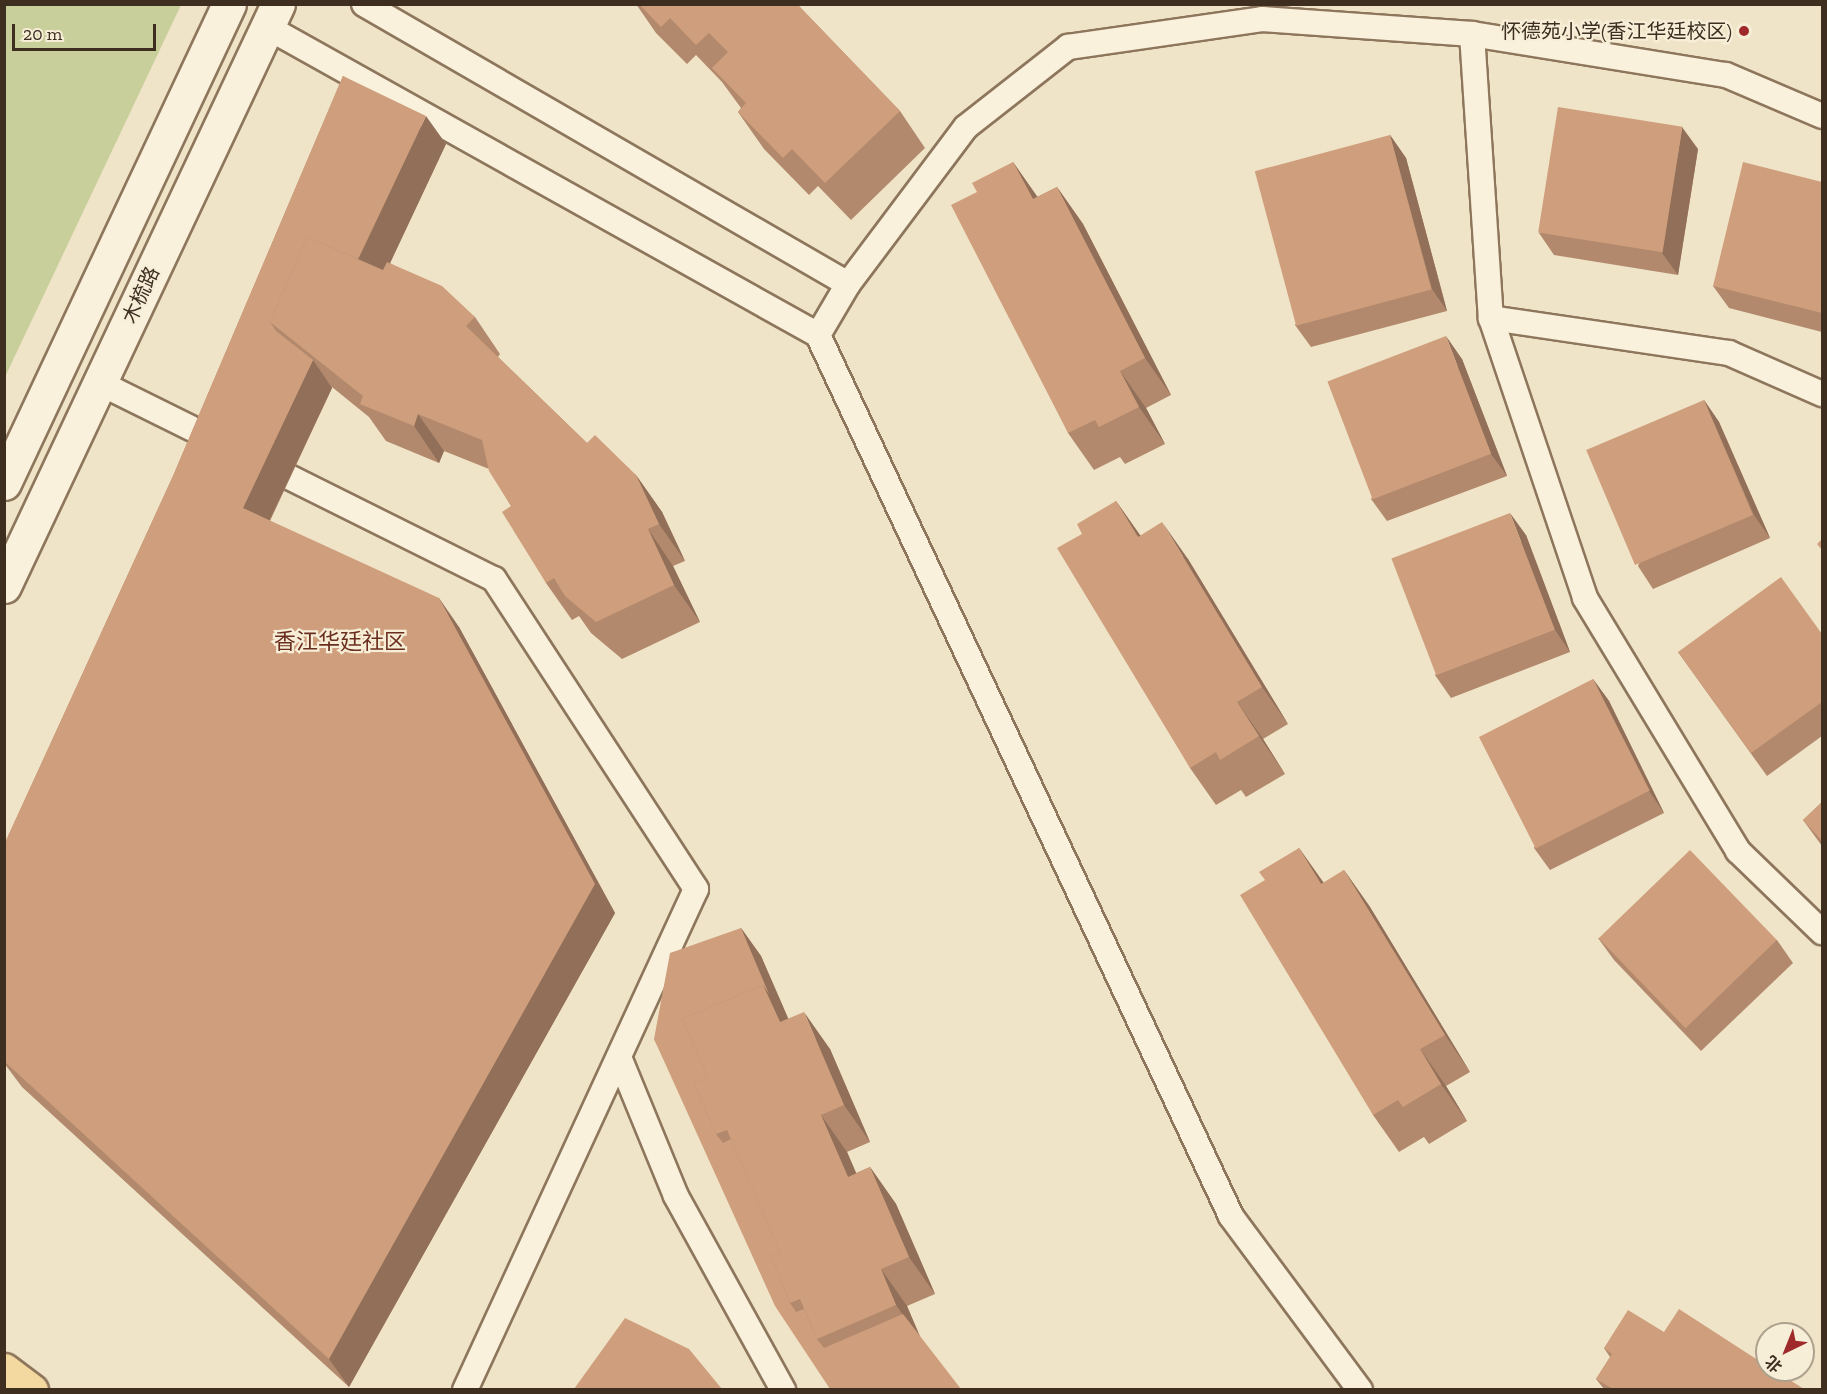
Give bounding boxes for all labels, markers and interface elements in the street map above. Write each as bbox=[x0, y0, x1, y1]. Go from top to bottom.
scale bar bbox=[15, 12, 159, 50]
place label: 怀德苑小学(香江华廷校区) bbox=[1501, 19, 1732, 43]
text: 20 m bbox=[23, 23, 62, 45]
marker: 怀德苑小学(香江华廷校区) bbox=[1737, 24, 1751, 38]
street label: 木梳路 bbox=[117, 263, 165, 327]
district label: 香江华廷社区 bbox=[274, 629, 406, 655]
north arrow bbox=[1755, 1322, 1815, 1382]
text: 北 bbox=[1761, 1352, 1786, 1376]

